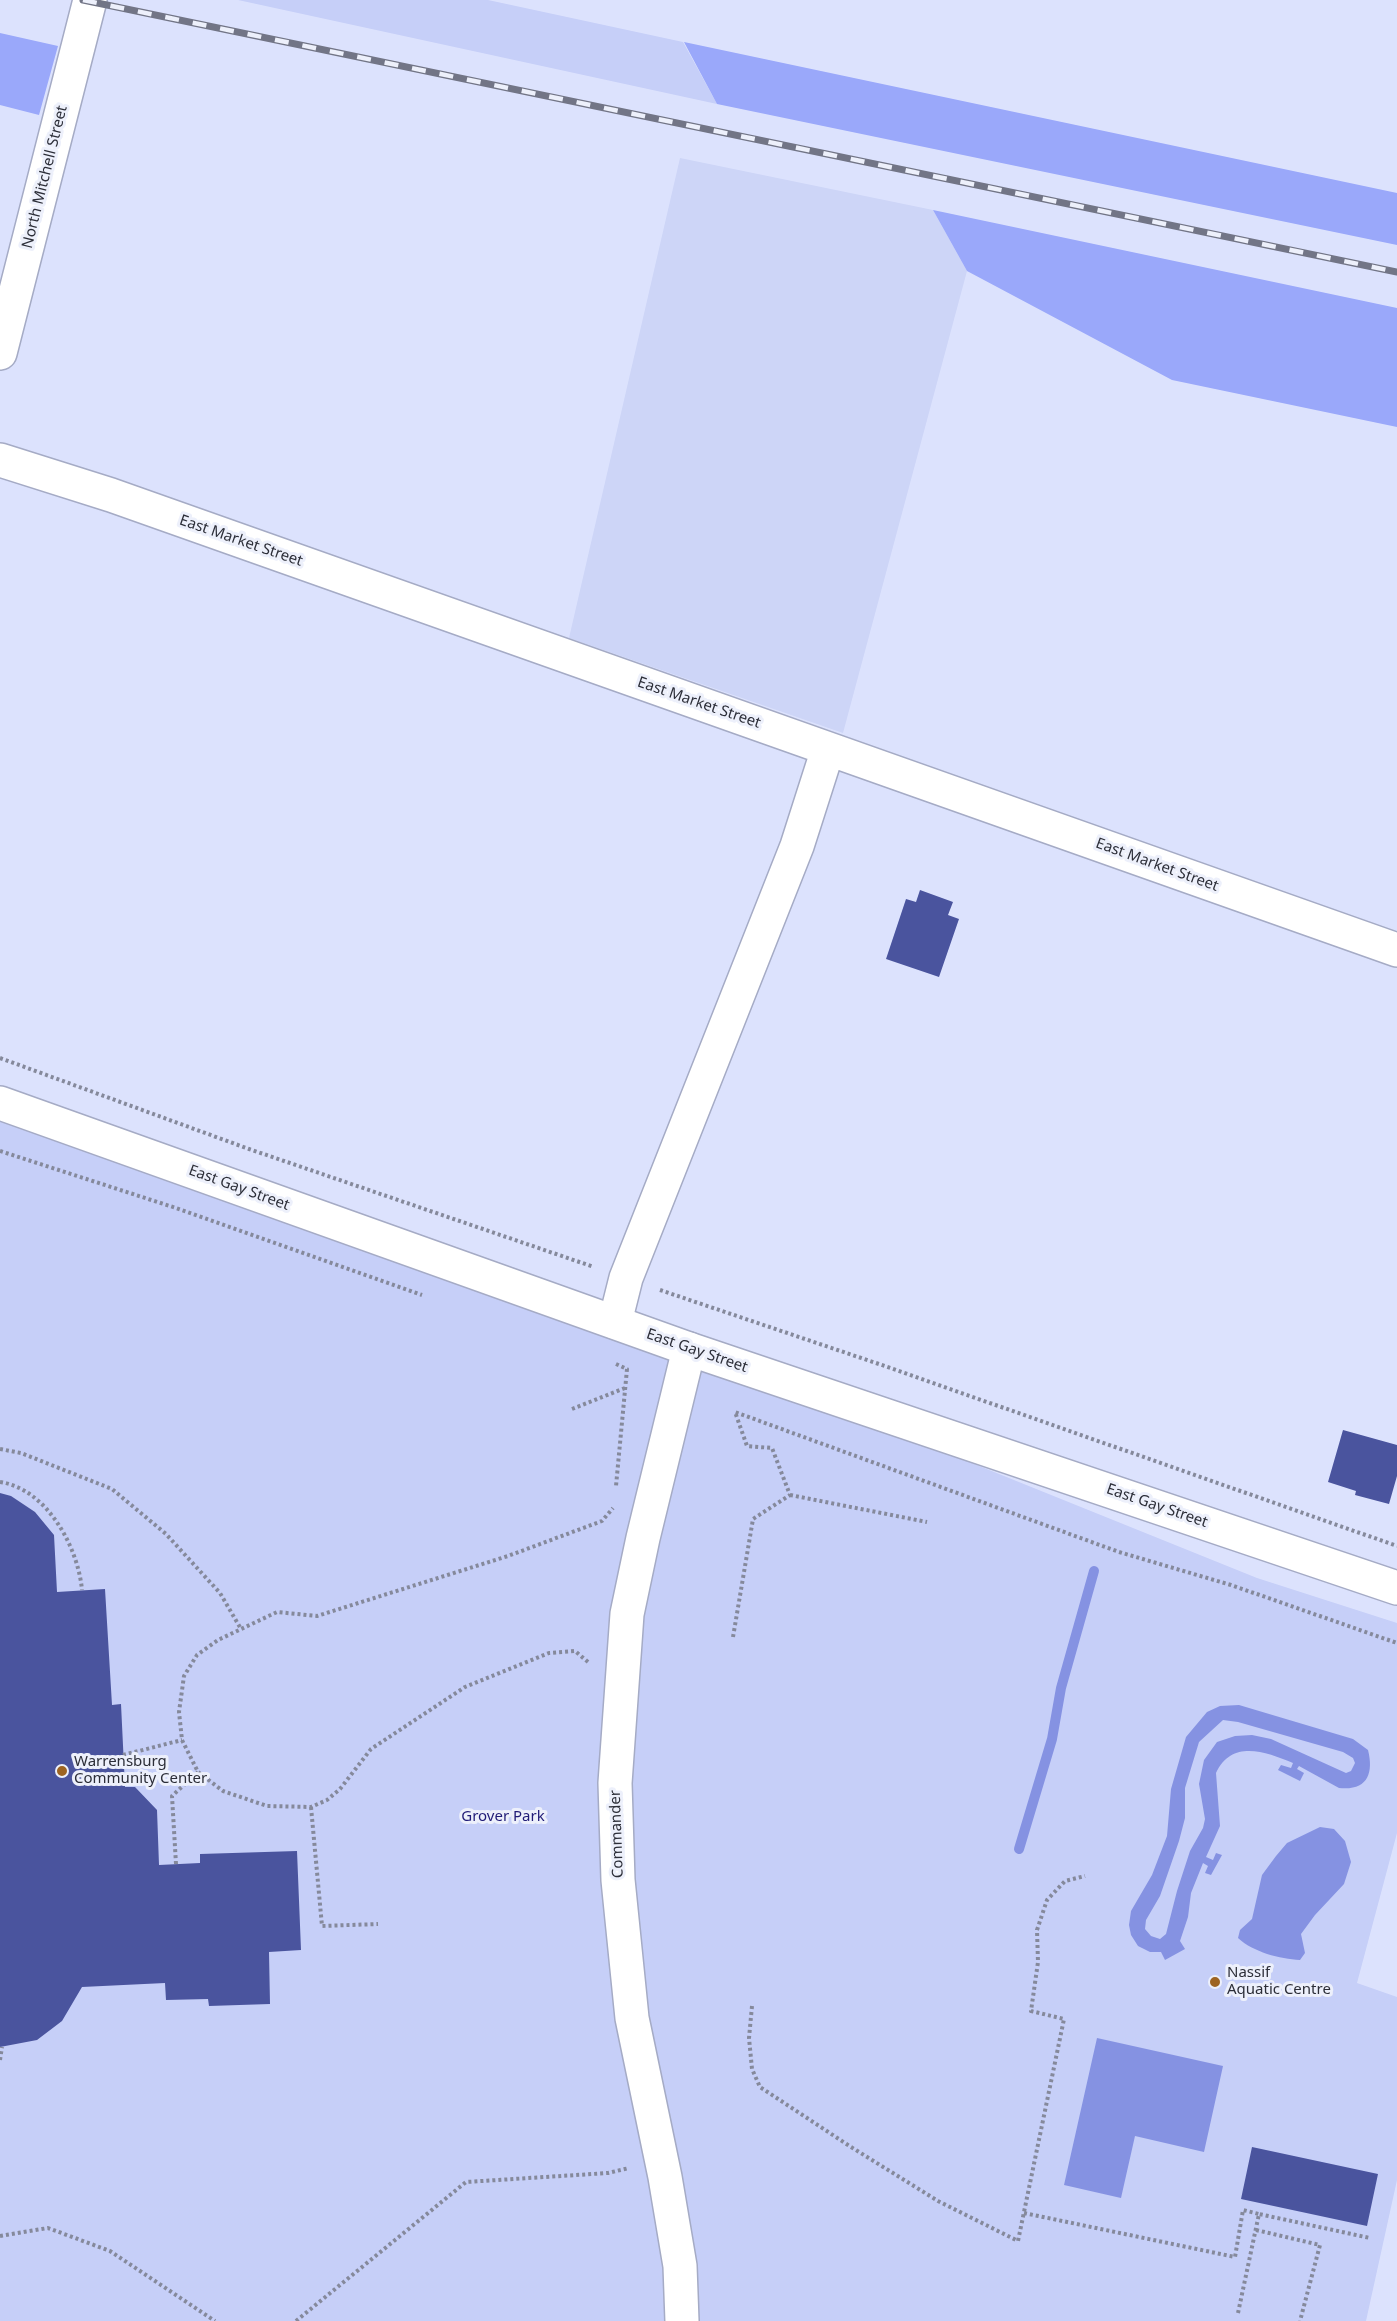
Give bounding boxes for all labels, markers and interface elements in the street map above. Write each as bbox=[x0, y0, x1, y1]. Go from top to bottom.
street label: North Mitchell Street bbox=[19, 104, 71, 250]
street label: East Market Street bbox=[177, 511, 305, 571]
street label: East Market Street bbox=[635, 673, 763, 733]
street label: East Market Street bbox=[1093, 834, 1221, 896]
street label: East Gay Street bbox=[186, 1161, 292, 1215]
street label: East Gay Street bbox=[644, 1325, 750, 1377]
street label: East Gay Street bbox=[1104, 1480, 1210, 1532]
place label: Warrensburg Community Center bbox=[74, 1753, 207, 1788]
marker: Warrensburg Community Center bbox=[55, 1764, 69, 1778]
street label: Commander bbox=[606, 1790, 628, 1878]
park label: Grover Park bbox=[461, 1808, 545, 1826]
place label: Nassif Aquatic Centre bbox=[1227, 1964, 1331, 1999]
marker: Nassif Aquatic Centre bbox=[1208, 1975, 1222, 1989]

